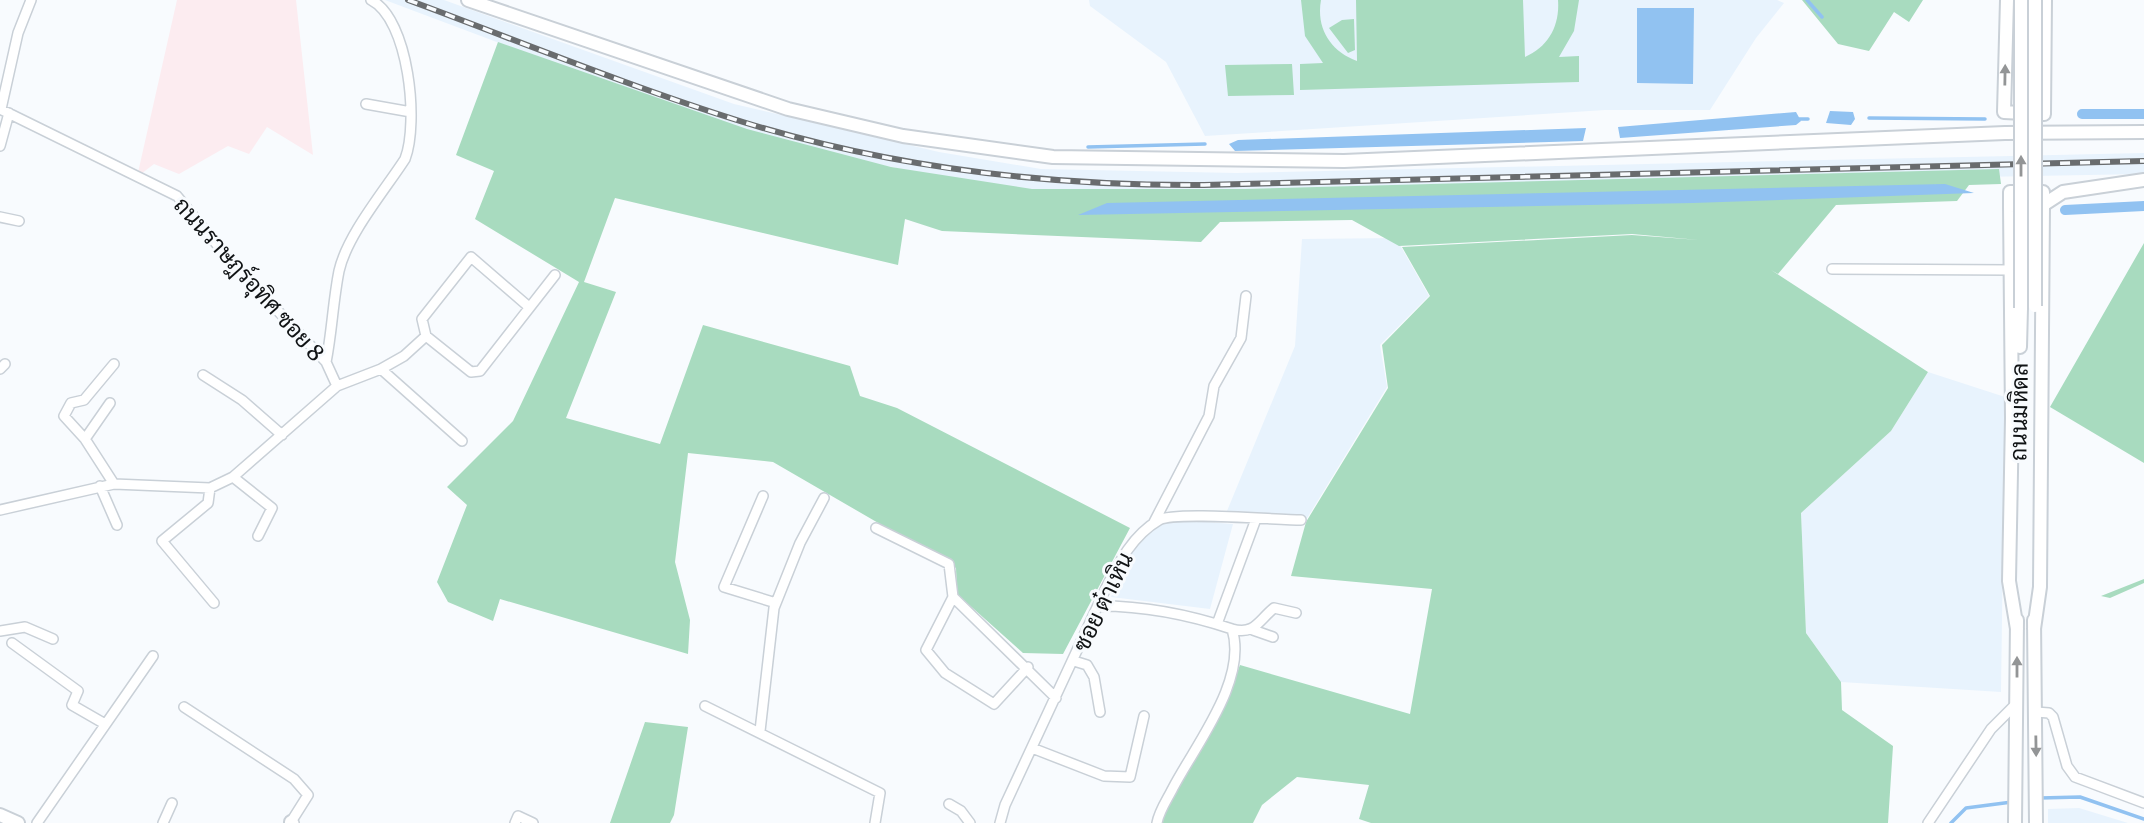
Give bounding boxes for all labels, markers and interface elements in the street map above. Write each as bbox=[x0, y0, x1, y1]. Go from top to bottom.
one-way arrow bbox=[1999, 63, 2011, 85]
one-way arrow bbox=[2015, 155, 2027, 177]
street label: ถนนราษฎร์อุทิศ ซอย 8 bbox=[167, 188, 334, 368]
street label: ถนนมหิดล bbox=[1999, 362, 2035, 461]
street label: ซอย ต๋าเหิน bbox=[1062, 546, 1140, 657]
one-way arrow bbox=[2011, 656, 2023, 678]
one-way arrow bbox=[2030, 735, 2042, 757]

